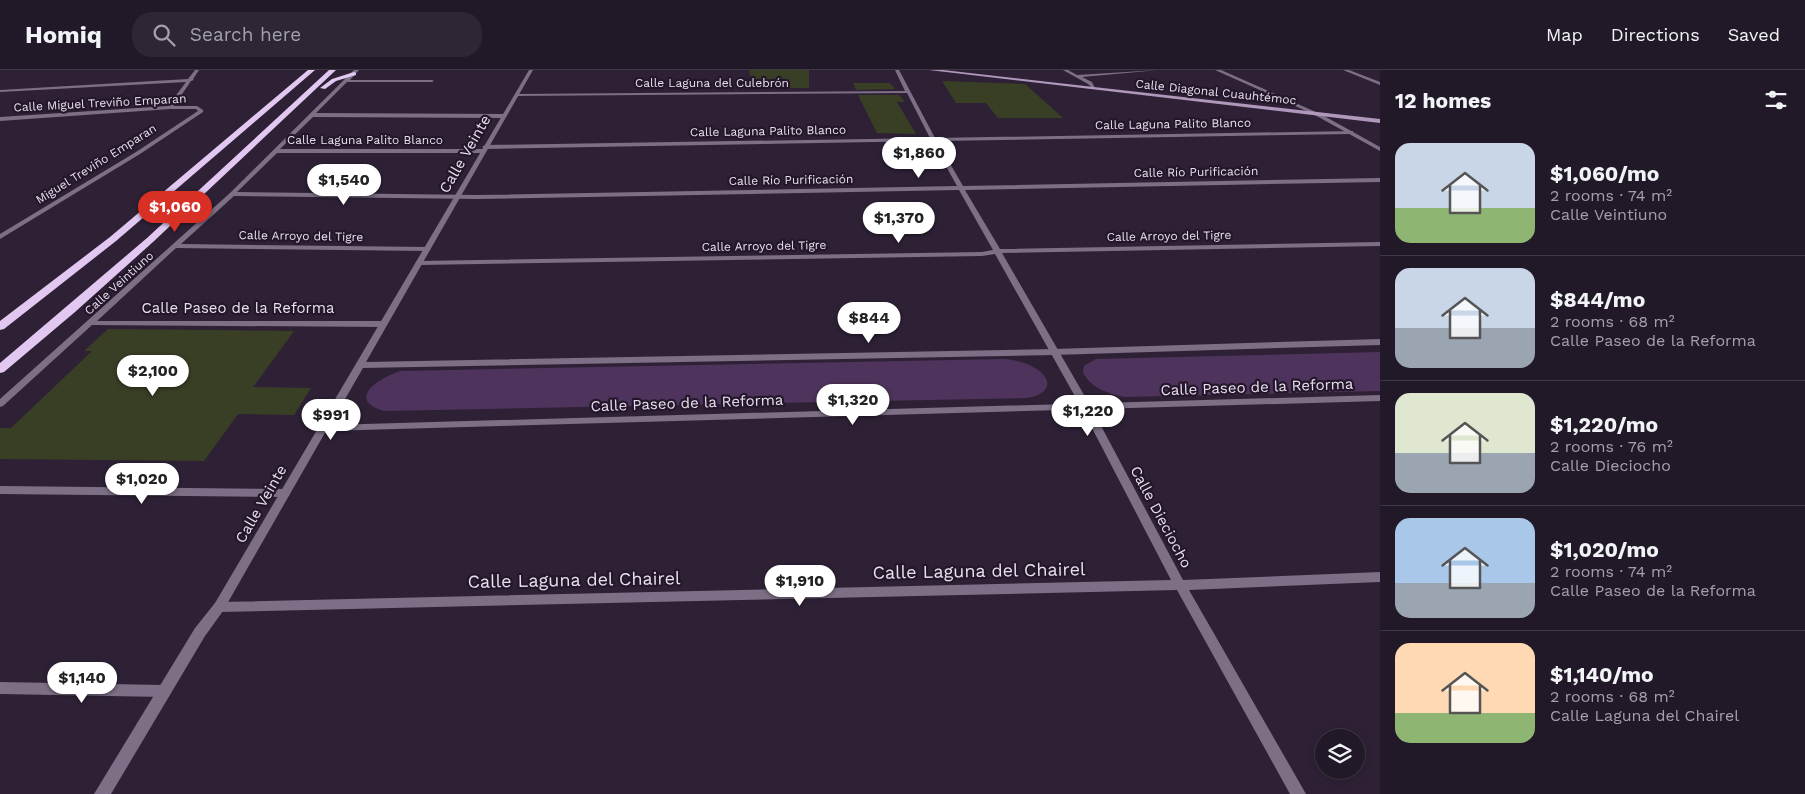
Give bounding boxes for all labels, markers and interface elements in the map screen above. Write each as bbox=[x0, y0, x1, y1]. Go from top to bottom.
search box bbox=[132, 12, 482, 57]
text: Homiq bbox=[25, 21, 102, 49]
icon: search bbox=[150, 21, 178, 49]
text: Search here bbox=[190, 23, 301, 46]
text: Map bbox=[1546, 24, 1583, 45]
text: Directions bbox=[1611, 24, 1700, 45]
text: Saved bbox=[1728, 24, 1780, 45]
street label: Calle Laguna del Culebrón bbox=[635, 76, 789, 90]
street label: Calle Diagonal Cuauhtémoc bbox=[1135, 77, 1297, 107]
icon: filters bbox=[1762, 86, 1790, 114]
text: 12 homes bbox=[1395, 88, 1491, 113]
street label: Calle Miguel Treviño Emparan bbox=[13, 91, 187, 115]
street label: Calle Veinte bbox=[435, 112, 495, 196]
street label: Calle Laguna Palito Blanco bbox=[1095, 116, 1251, 132]
street label: Miguel Treviño Emparan bbox=[33, 121, 159, 207]
street label: Calle Laguna Palito Blanco bbox=[690, 123, 846, 139]
street label: Calle Laguna Palito Blanco bbox=[287, 133, 443, 147]
pin: $1,860 bbox=[878, 136, 960, 179]
text: $1,860 bbox=[893, 143, 945, 162]
text: $1,060/mo bbox=[1550, 161, 1659, 186]
icon: home bbox=[1435, 163, 1495, 223]
pin: $1,540 bbox=[303, 164, 385, 206]
street label: Calle Río Purificación bbox=[1134, 164, 1258, 180]
text: $1,540 bbox=[318, 170, 370, 189]
street label: Calle Río Purificación bbox=[729, 172, 853, 188]
text: 2 rooms · 74 m² bbox=[1550, 186, 1672, 205]
pin: $1,060 bbox=[134, 190, 216, 233]
text: $1,060 bbox=[149, 197, 201, 216]
pin: $1,370 bbox=[858, 202, 940, 244]
text: Calle Veintiuno bbox=[1550, 205, 1667, 224]
text: $1,370 bbox=[874, 208, 924, 227]
street label: Calle Arroyo del Tigre bbox=[239, 228, 364, 244]
street label: Calle Arroyo del Tigre bbox=[1107, 228, 1232, 244]
street label: Calle Arroyo del Tigre bbox=[702, 238, 827, 254]
street label: Calle Veintiuno bbox=[82, 248, 156, 318]
text: $844/mo bbox=[1550, 287, 1645, 312]
icon: home bbox=[1435, 288, 1495, 348]
street label: Calle Paseo de la Reforma bbox=[142, 299, 335, 317]
pin: $844 bbox=[839, 302, 899, 344]
text: $844 bbox=[849, 308, 889, 327]
text: 2 rooms · 68 m² bbox=[1550, 312, 1675, 331]
text: Calle Paseo de la Reforma bbox=[1550, 331, 1756, 350]
pin: $2,100 bbox=[112, 354, 194, 397]
text: $2,100 bbox=[128, 361, 178, 380]
street label: Calle Paseo de la Reforma bbox=[1160, 375, 1354, 399]
pin: $1,320 bbox=[812, 384, 894, 426]
text: $1,320 bbox=[827, 390, 879, 409]
street label: Calle Paseo de la Reforma bbox=[590, 391, 784, 415]
pin: $1,220 bbox=[1047, 394, 1129, 437]
pin: $991 bbox=[301, 398, 361, 441]
text: $1,220 bbox=[1062, 401, 1114, 420]
text: $991 bbox=[313, 405, 349, 424]
text: $1,220/mo bbox=[1550, 412, 1658, 437]
icon: home bbox=[1435, 413, 1495, 473]
text: 2 rooms · 76 m² bbox=[1550, 437, 1673, 456]
text: Calle Dieciocho bbox=[1550, 456, 1671, 475]
pin: $1,020 bbox=[101, 462, 183, 505]
street label: Calle Veinte bbox=[231, 462, 291, 546]
street label: Calle Dieciocho bbox=[1126, 463, 1196, 571]
text: $1,020 bbox=[116, 469, 168, 488]
text: $1,020/mo bbox=[1550, 537, 1659, 562]
icon: home bbox=[1435, 538, 1495, 598]
street label: Calle Laguna del Chairel bbox=[872, 558, 1086, 583]
text: 2 rooms · 74 m² bbox=[1550, 562, 1672, 581]
pin: $1,910 bbox=[759, 564, 841, 607]
street label: Calle Laguna del Chairel bbox=[467, 567, 681, 592]
text: $1,910 bbox=[776, 571, 824, 590]
text: Calle Paseo de la Reforma bbox=[1550, 581, 1756, 600]
pin: $1,140 bbox=[41, 662, 123, 704]
text: $1,140/mo bbox=[1550, 662, 1654, 687]
icon: home bbox=[1435, 663, 1495, 723]
text: $1,140 bbox=[58, 668, 106, 687]
text: 2 rooms · 68 m² bbox=[1550, 687, 1675, 706]
text: Calle Laguna del Chairel bbox=[1550, 706, 1739, 725]
map controls bbox=[1315, 729, 1365, 779]
button: layers bbox=[1315, 729, 1365, 779]

